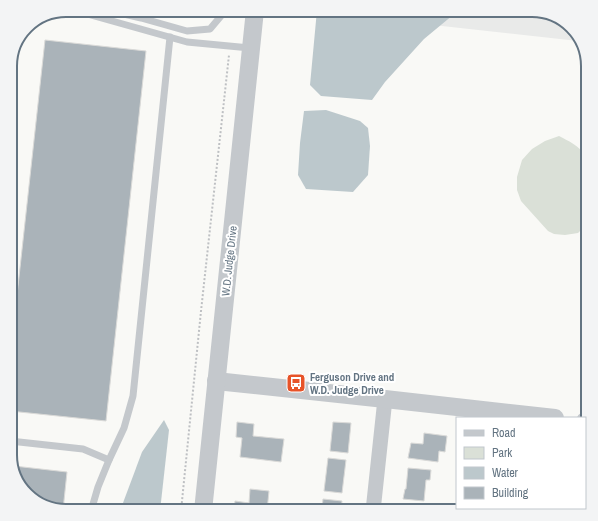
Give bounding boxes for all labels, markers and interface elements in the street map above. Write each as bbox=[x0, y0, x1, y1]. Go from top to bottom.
street label: W.D. Judge Drive bbox=[218, 225, 240, 297]
place label: Ferguson Drive and W.D. Judge Drive bbox=[310, 370, 394, 397]
bus stop icon: Ferguson Drive and W.D. Judge Drive bbox=[285, 372, 307, 394]
legend bbox=[456, 417, 586, 509]
text: Road bbox=[492, 425, 516, 441]
text: Park bbox=[492, 445, 512, 461]
text: Water bbox=[492, 465, 519, 481]
text: Building bbox=[492, 485, 529, 501]

